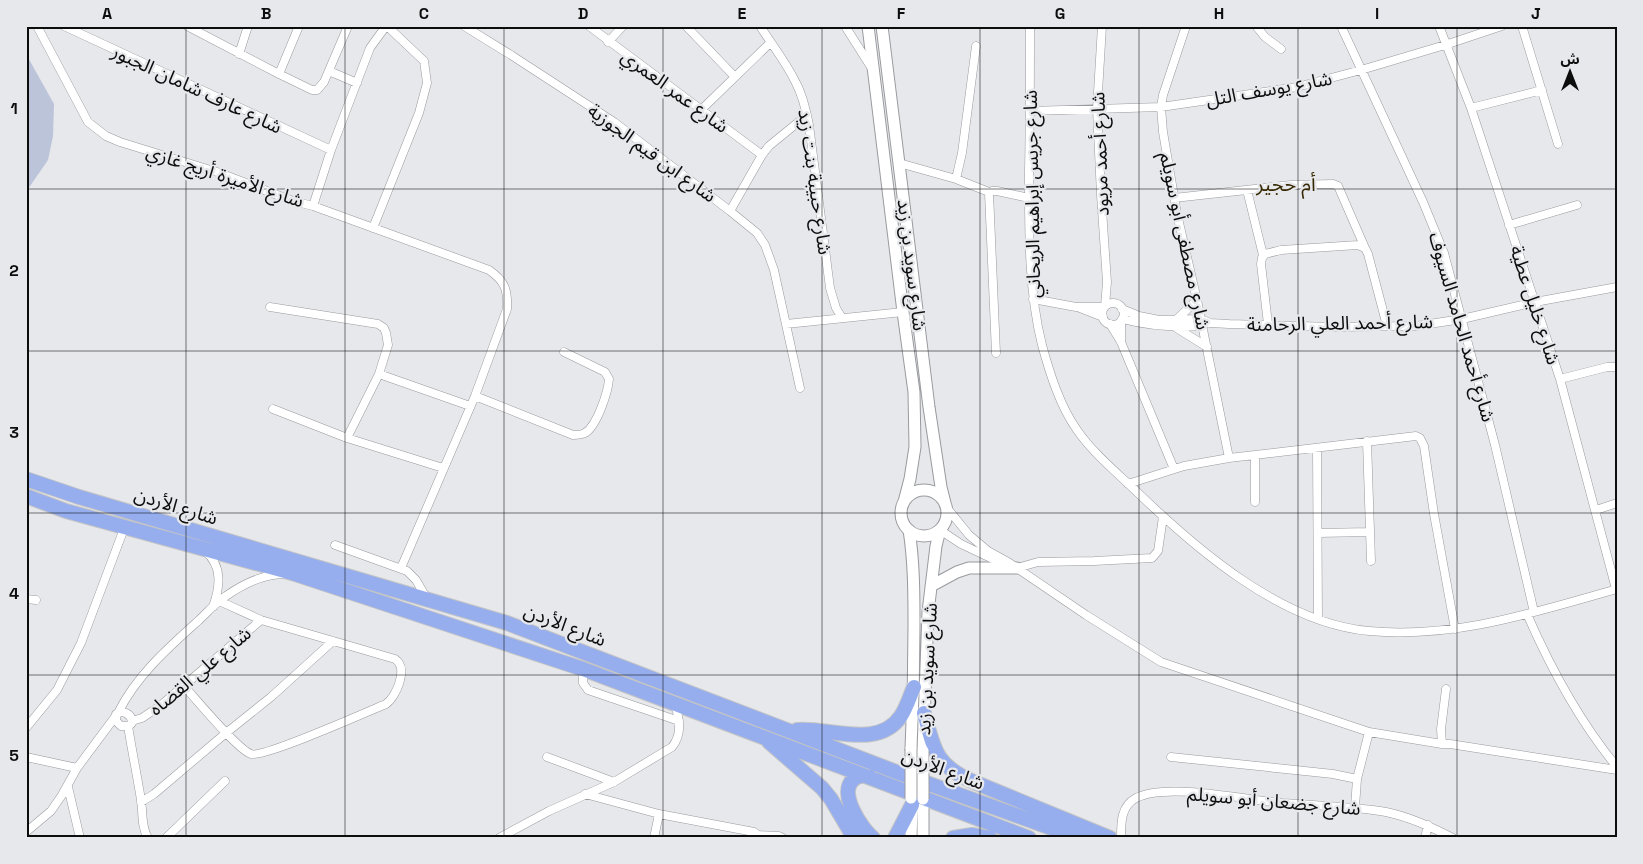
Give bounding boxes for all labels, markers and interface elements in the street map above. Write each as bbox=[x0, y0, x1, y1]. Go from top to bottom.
text: A bbox=[102, 3, 112, 24]
text: B bbox=[261, 3, 271, 24]
text: C bbox=[419, 3, 429, 24]
text: D bbox=[578, 3, 588, 24]
text: E bbox=[738, 3, 747, 24]
text: F bbox=[897, 3, 906, 24]
text: G bbox=[1055, 3, 1065, 24]
text: H bbox=[1214, 3, 1224, 24]
text: I bbox=[1375, 3, 1379, 24]
text: J bbox=[1531, 3, 1541, 24]
street label: شارع عارف شامان الجبور bbox=[107, 38, 286, 140]
street label: شارع عمر العمري bbox=[615, 44, 734, 140]
north arrow bbox=[1546, 48, 1596, 98]
text: ش bbox=[1560, 50, 1580, 68]
street label: شارع يوسف التل bbox=[1204, 66, 1334, 113]
street label: شارع جريس إبراهيم الريحاني bbox=[1018, 90, 1049, 298]
street label: شارع أحمد مريود bbox=[1085, 91, 1116, 216]
text: 1 bbox=[10, 98, 18, 119]
street label: شارع ابن قيم الجوزية bbox=[581, 98, 721, 210]
street label: شارع حبيبة بنت زيد bbox=[791, 108, 838, 257]
street label: شارع الأميرة أريج غازي bbox=[142, 139, 307, 216]
street label: شارع مصطفى أبو سويلم bbox=[1152, 150, 1216, 333]
district label: أم حجير bbox=[1255, 171, 1316, 199]
street label: شارع سويد بن زيد bbox=[891, 198, 932, 332]
street label: شارع أحمد الحامد السيوف bbox=[1422, 229, 1501, 425]
street label: شارع خليل عطية bbox=[1503, 242, 1566, 368]
text: 2 bbox=[9, 260, 19, 281]
street label: شارع أحمد العلي الرحامنة bbox=[1247, 309, 1433, 340]
text: 3 bbox=[9, 422, 19, 443]
street label: شارع الأردن bbox=[131, 481, 221, 531]
text: 4 bbox=[9, 583, 19, 604]
street label: شارع الأردن bbox=[520, 598, 610, 653]
street label: شارع سويد بن زيد bbox=[911, 602, 944, 736]
street label: شارع علي القضاه bbox=[144, 621, 258, 723]
street label: شارع الأردن bbox=[898, 743, 988, 796]
text: 5 bbox=[9, 745, 19, 766]
street label: شارع جضعان أبو سويلم bbox=[1186, 781, 1362, 823]

